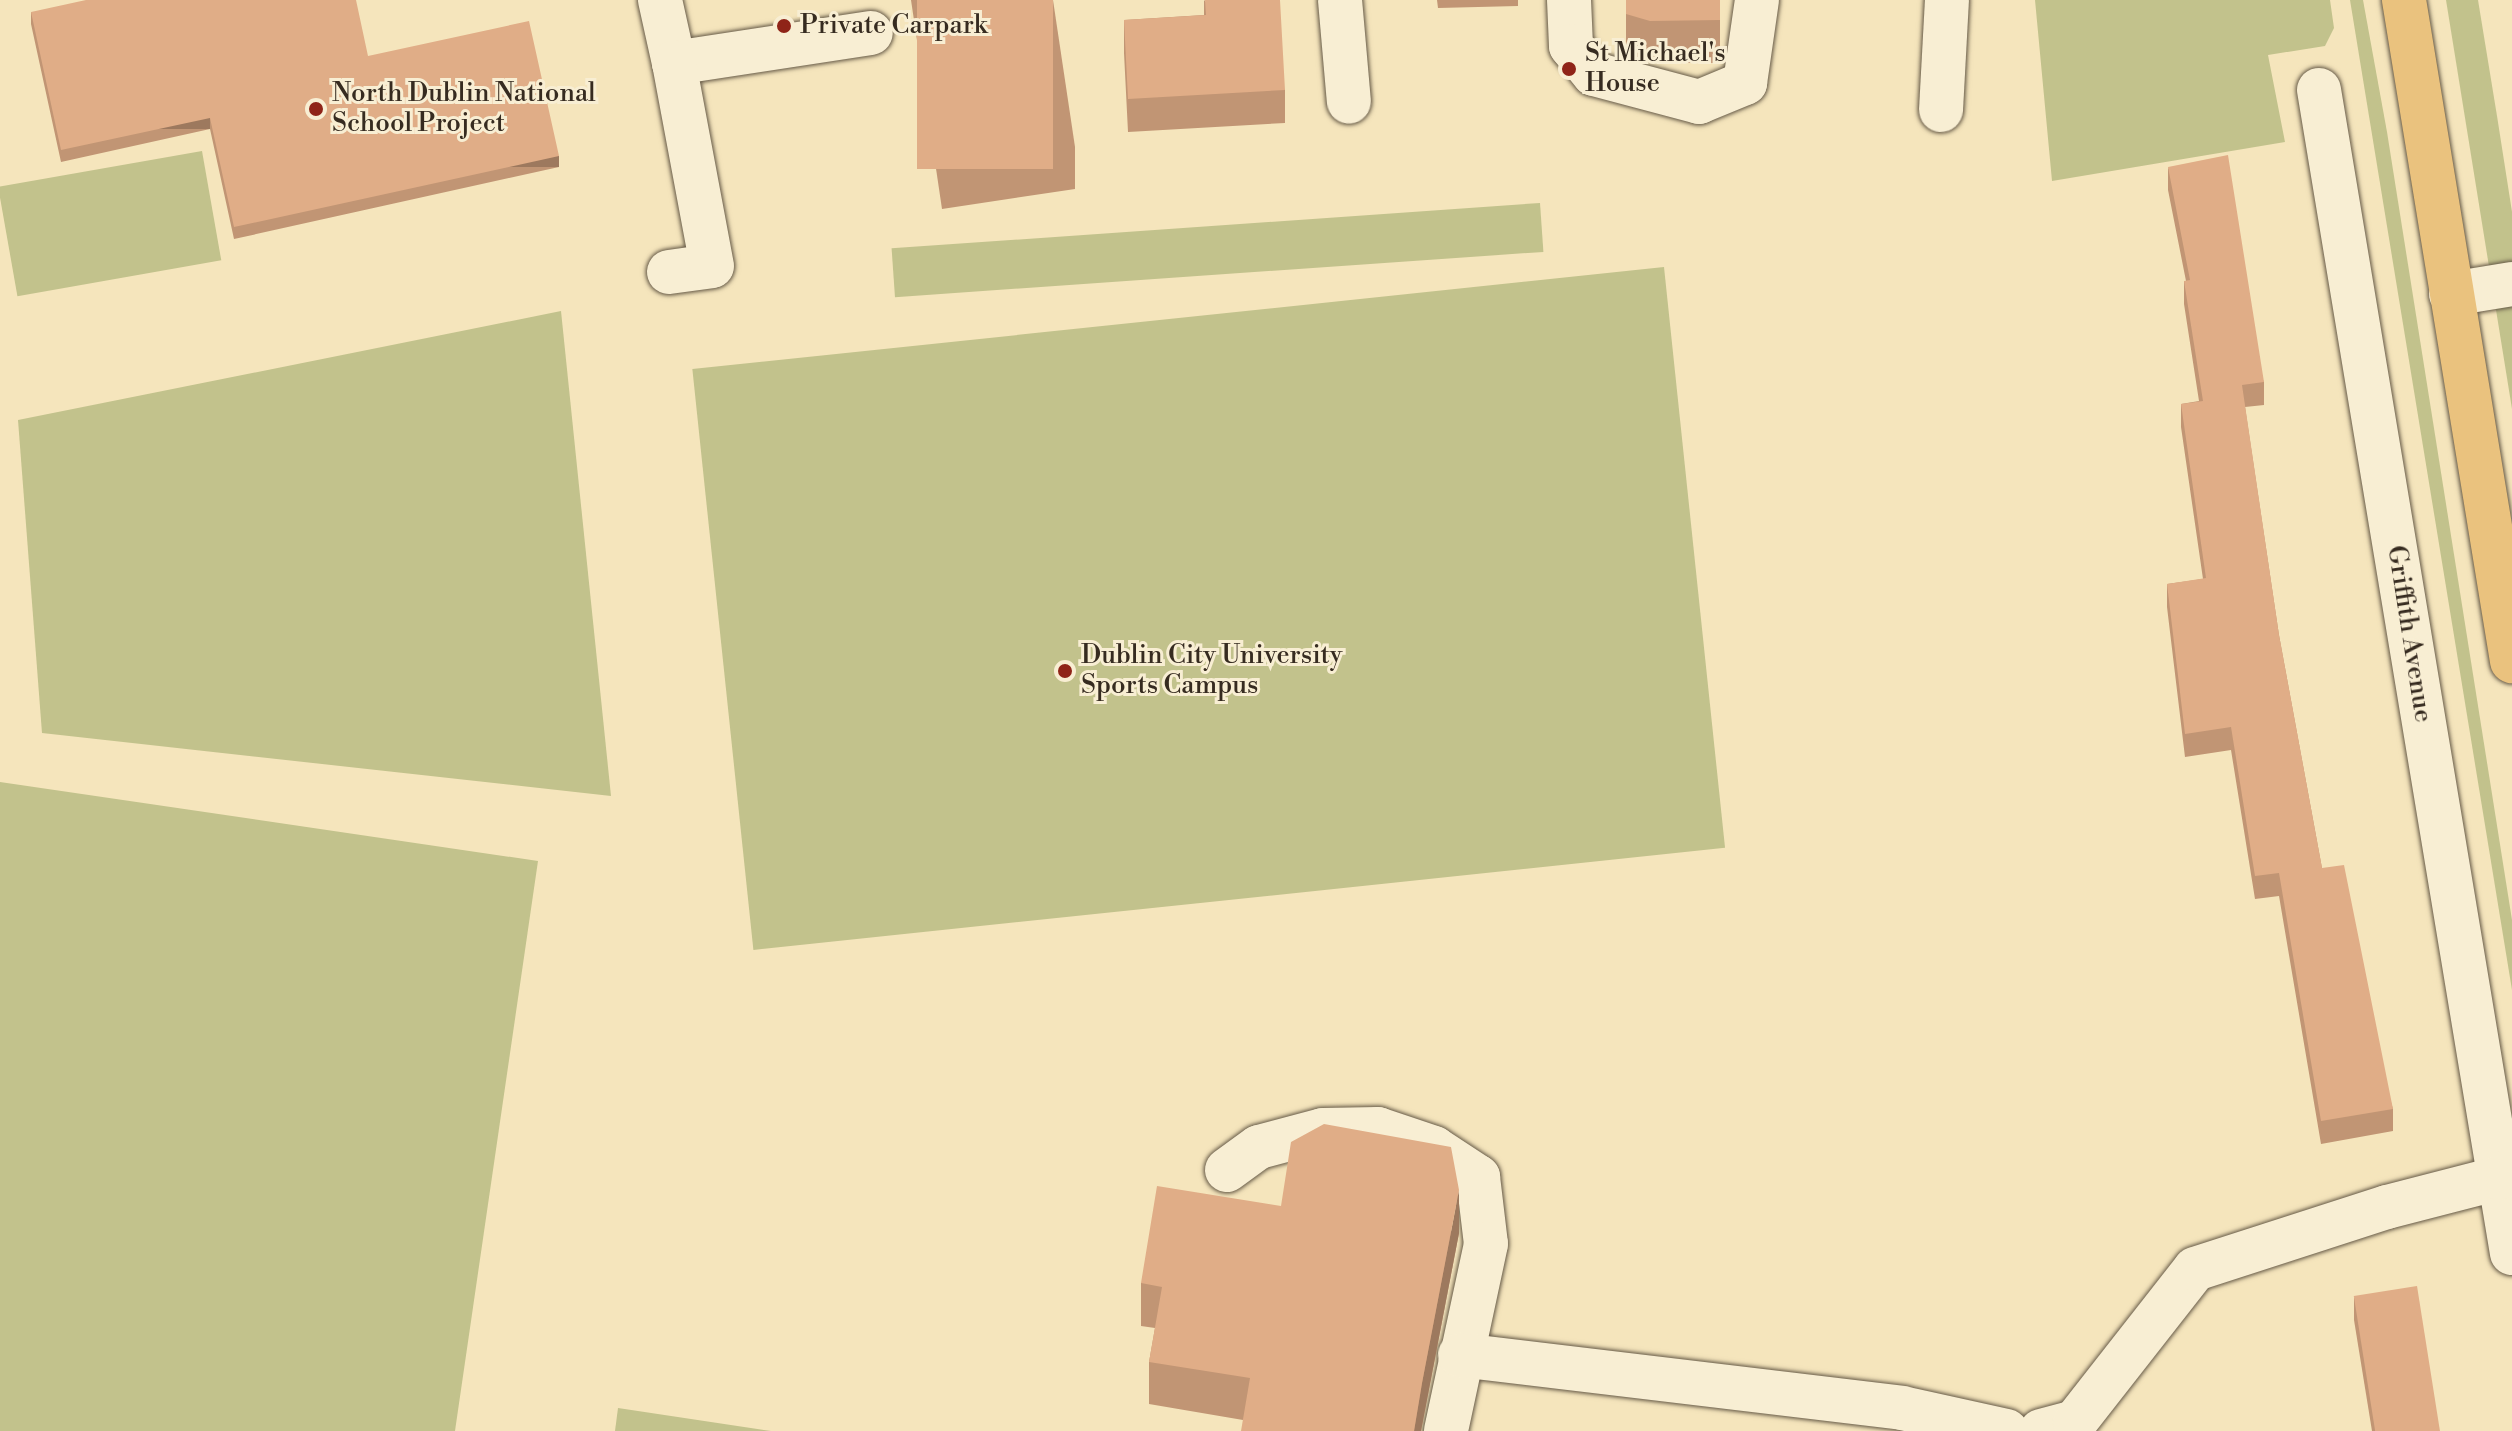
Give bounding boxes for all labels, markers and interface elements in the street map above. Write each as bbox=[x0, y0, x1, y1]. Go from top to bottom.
place label: Private Carpark bbox=[800, 10, 987, 42]
marker: Private Carpark bbox=[775, 17, 793, 35]
place label: St Michael's House bbox=[1585, 38, 1726, 100]
marker: St Michael's House bbox=[1560, 60, 1578, 78]
place label: North Dublin National School Project bbox=[332, 78, 596, 140]
marker: North Dublin National School Project bbox=[307, 100, 325, 118]
street label: Griffith Avenue bbox=[2380, 543, 2438, 725]
place label: Dublin City University Sports Campus bbox=[1081, 640, 1342, 702]
marker: Dublin City University Sports Campus bbox=[1056, 662, 1074, 680]

